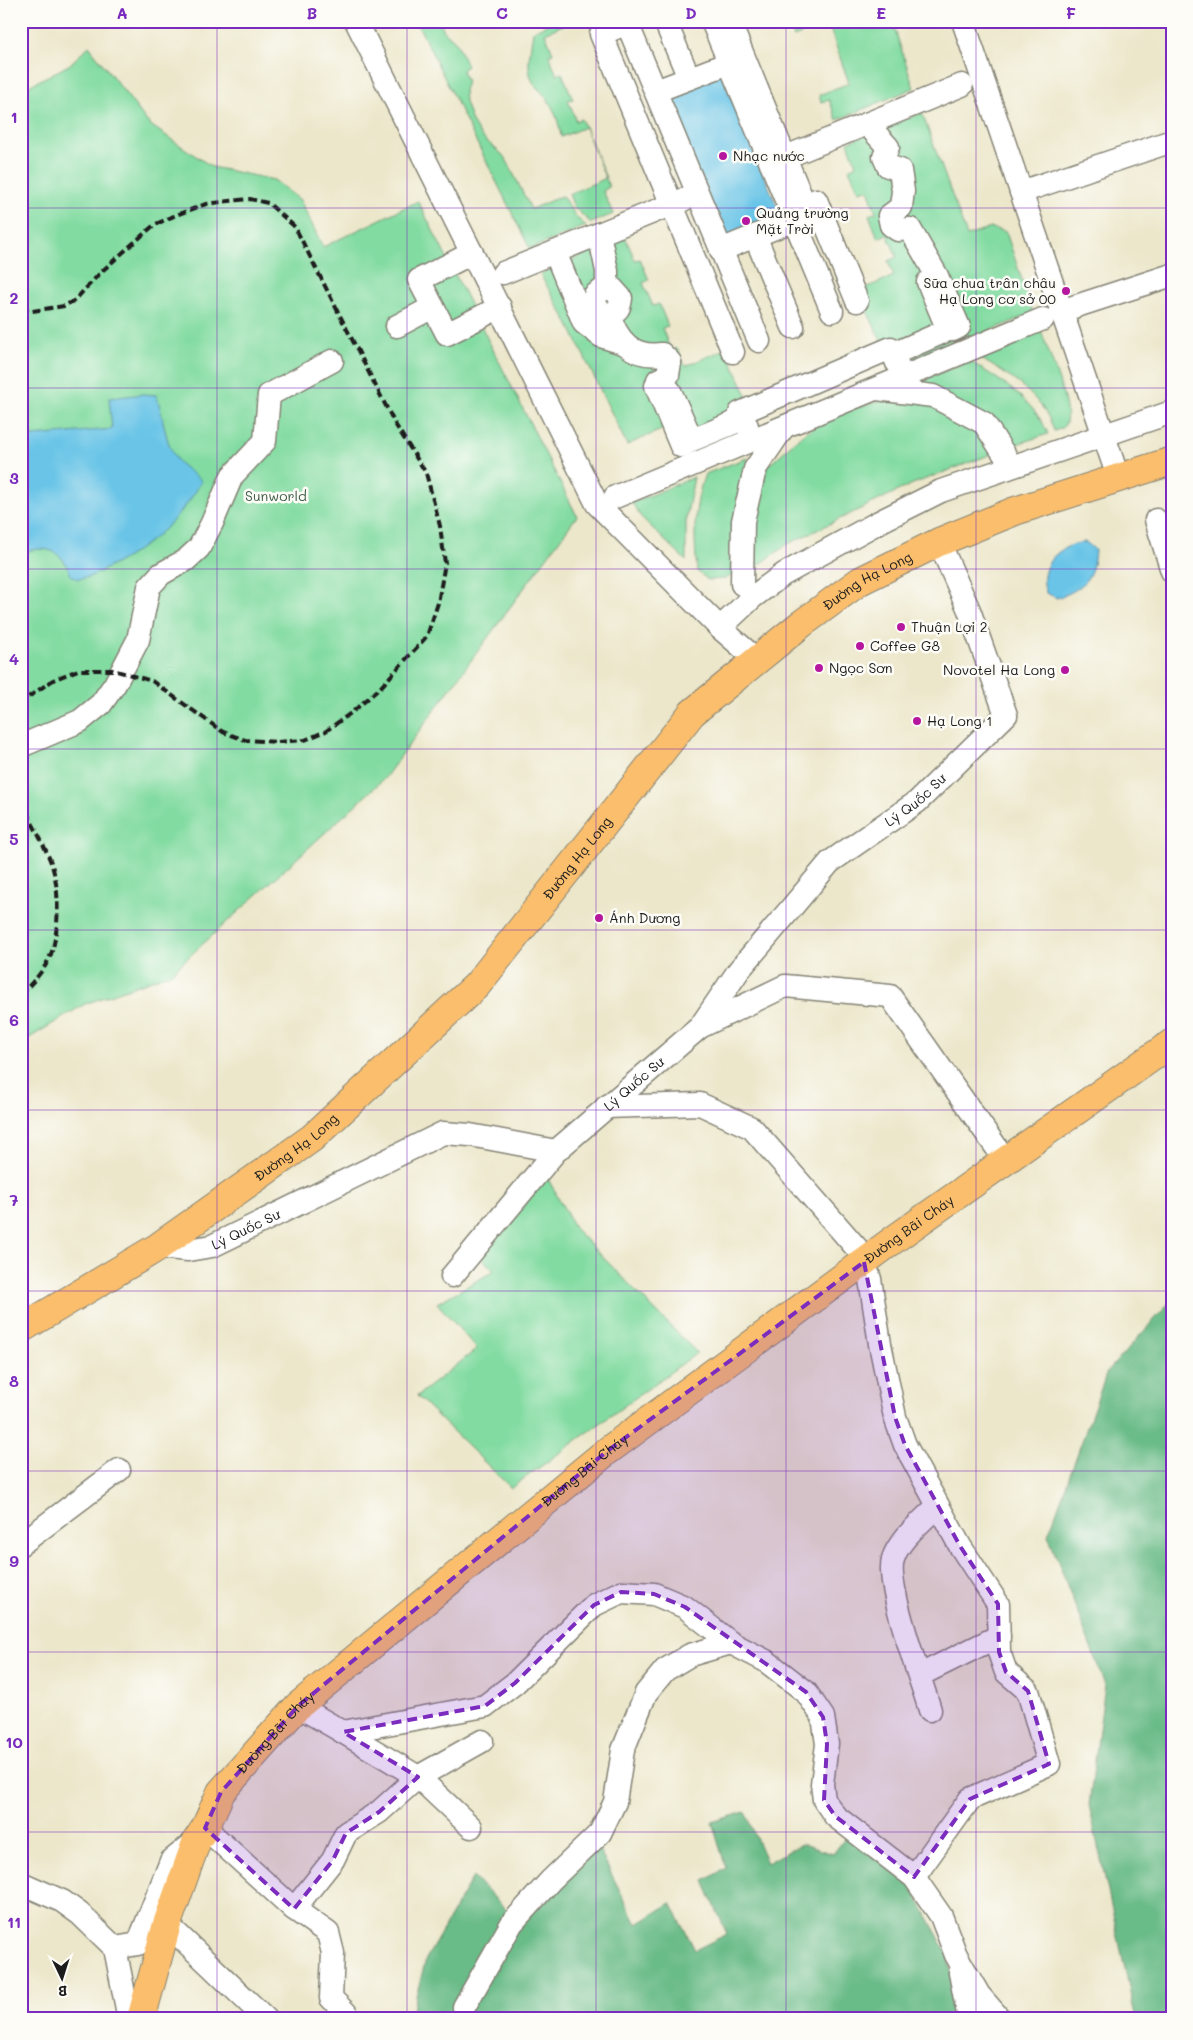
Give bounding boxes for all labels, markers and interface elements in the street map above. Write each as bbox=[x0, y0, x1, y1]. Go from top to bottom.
text: A bbox=[116, 2, 128, 23]
text: B bbox=[307, 2, 317, 23]
text: C bbox=[496, 2, 508, 23]
text: D bbox=[685, 2, 697, 23]
text: E bbox=[876, 2, 886, 23]
text: F bbox=[1066, 2, 1076, 23]
text: 1 bbox=[10, 106, 18, 127]
place label: Nhạc nước bbox=[733, 146, 805, 165]
marker: Nhạc nước bbox=[717, 150, 729, 162]
place label: Quảng trường Mặt Trời bbox=[756, 203, 849, 238]
marker: Quảng trường Mặt Trời bbox=[740, 215, 752, 227]
place label: Sữa chua trân châu Hạ Long cơ sở 00 bbox=[924, 273, 1056, 308]
marker: Sữa chua trân châu Hạ Long cơ sở 00 bbox=[1060, 285, 1072, 297]
text: 2 bbox=[10, 287, 19, 308]
text: 3 bbox=[9, 467, 19, 488]
park label: Sunworld bbox=[245, 486, 307, 505]
street label: Đường Hạ Long bbox=[818, 547, 915, 615]
place label: Thuận Lợi 2 bbox=[911, 617, 988, 636]
marker: Thuận Lợi 2 bbox=[895, 621, 907, 633]
place label: Coffee G8 bbox=[870, 636, 940, 655]
marker: Coffee G8 bbox=[854, 640, 866, 652]
text: 4 bbox=[9, 648, 19, 669]
place label: Ngọc Sơn bbox=[829, 658, 892, 677]
place label: Novotel Ha Long bbox=[943, 660, 1055, 679]
marker: Ngọc Sơn bbox=[813, 662, 825, 674]
marker: Novotel Ha Long bbox=[1059, 664, 1071, 676]
place label: Hạ Long 1 bbox=[927, 711, 992, 730]
marker: Hạ Long 1 bbox=[911, 715, 923, 727]
street label: Lý Quốc Sư bbox=[881, 768, 951, 831]
street label: Đường Hạ Long bbox=[538, 812, 616, 903]
text: 5 bbox=[9, 828, 19, 849]
place label: Ánh Dương bbox=[609, 908, 680, 927]
marker: Ánh Dương bbox=[593, 912, 605, 924]
text: 6 bbox=[9, 1009, 19, 1030]
street label: Lý Quốc Sư bbox=[599, 1051, 669, 1115]
street label: Đường Hạ Long bbox=[250, 1109, 342, 1185]
text: 7 bbox=[10, 1189, 19, 1210]
street label: Đường Bãi Cháy bbox=[860, 1190, 957, 1268]
street label: Lý Quốc Sư bbox=[208, 1204, 284, 1254]
text: 8 bbox=[9, 1370, 19, 1391]
street label: Đường Bãi Cháy bbox=[537, 1429, 632, 1511]
text: 9 bbox=[9, 1550, 19, 1571]
street label: Đường Bãi Cháy bbox=[232, 1687, 318, 1778]
text: 10 bbox=[5, 1731, 23, 1752]
text: 11 bbox=[7, 1911, 21, 1932]
north arrow bbox=[38, 1952, 88, 2002]
text: B bbox=[58, 1982, 68, 2001]

